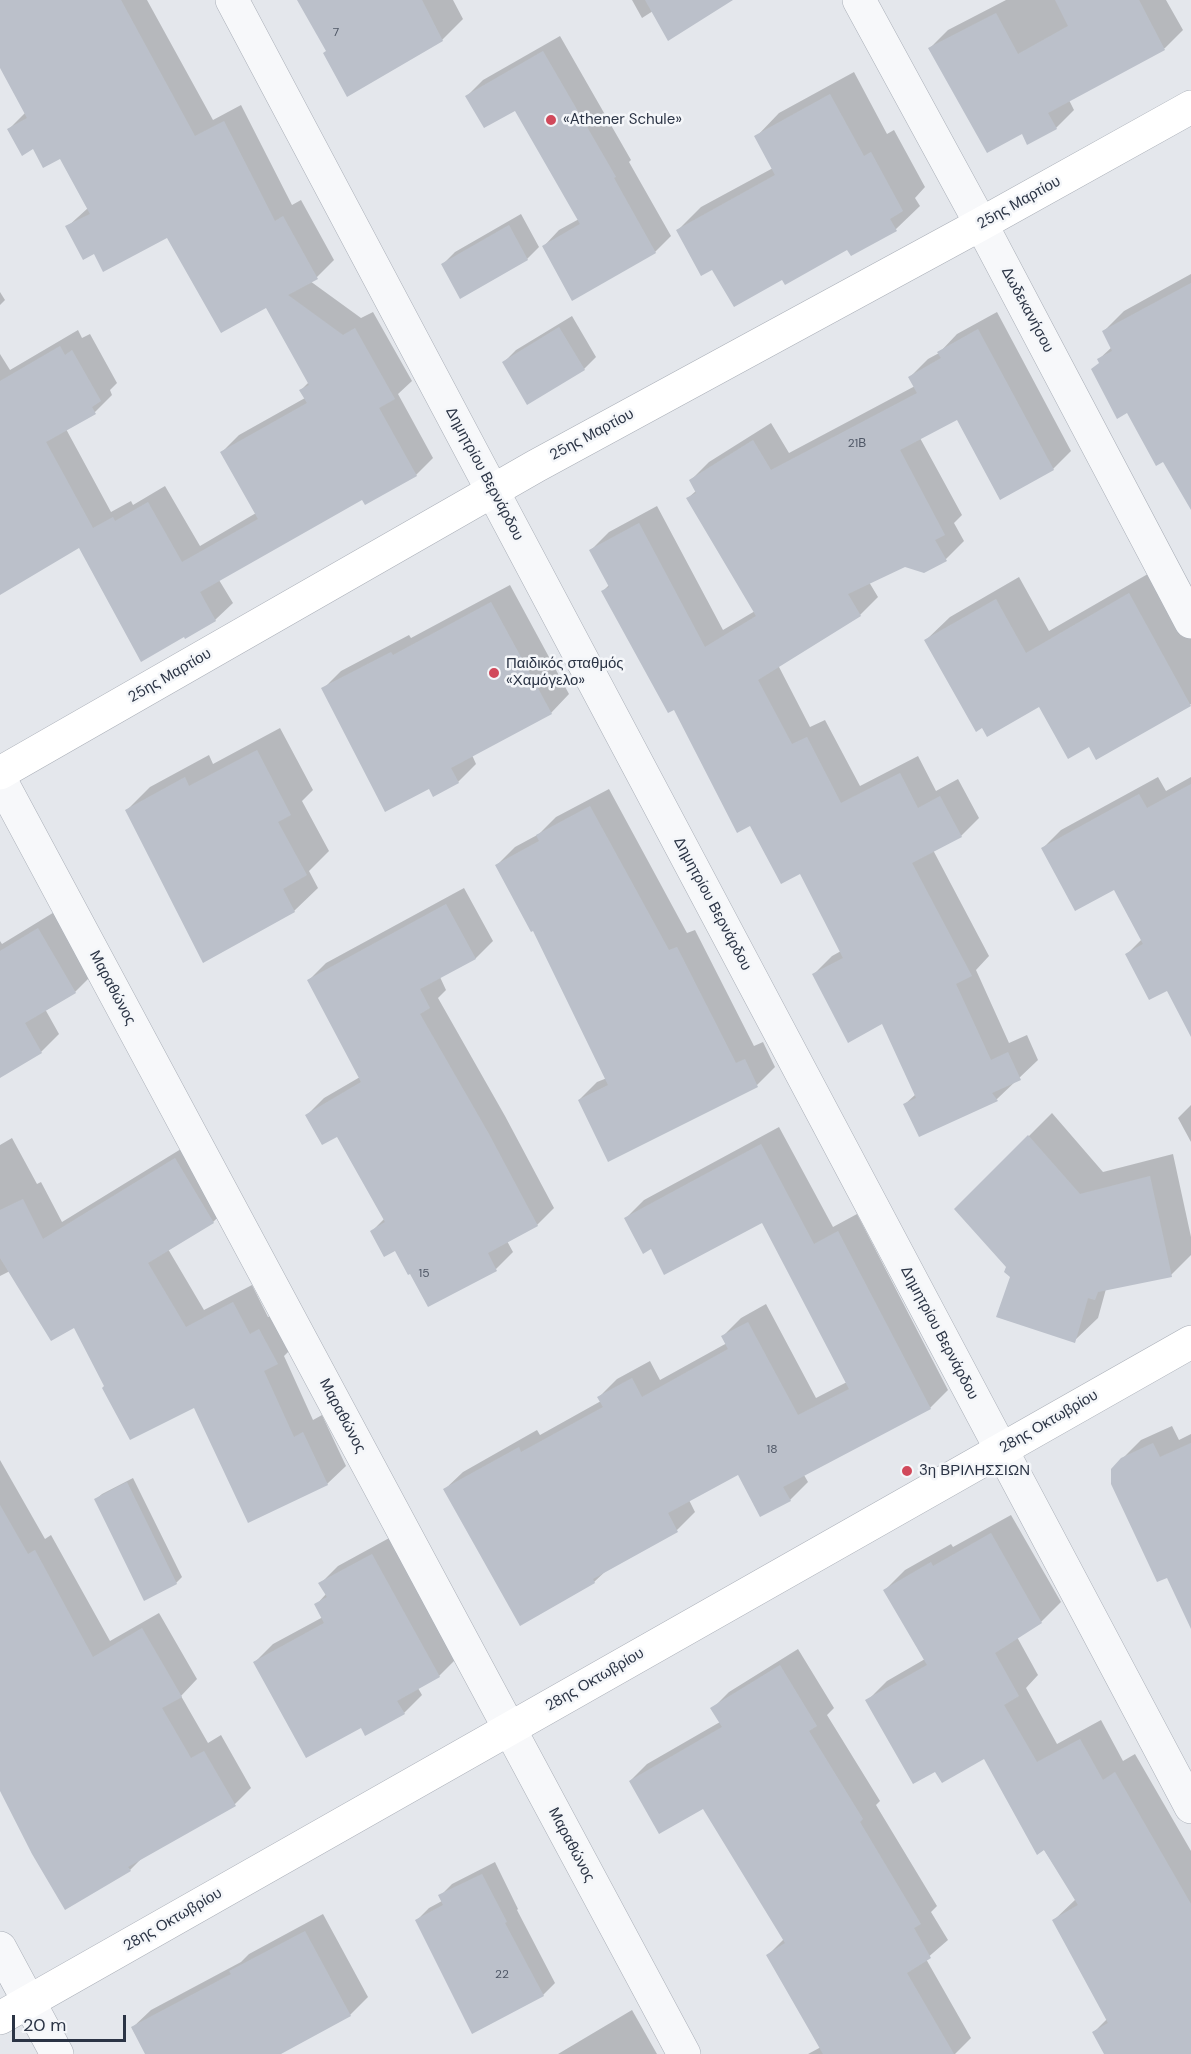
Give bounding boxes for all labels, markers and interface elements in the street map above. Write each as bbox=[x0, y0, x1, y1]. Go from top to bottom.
house number: 7 bbox=[333, 26, 339, 40]
place label: «Athener Schule» bbox=[563, 111, 682, 129]
marker: «Athener Schule» bbox=[544, 113, 558, 127]
street label: 25ης Μαρτίου bbox=[974, 173, 1064, 233]
street label: Δωδεκανήσου bbox=[997, 264, 1057, 356]
street label: Δημητρίου Βερνάρδου bbox=[441, 404, 527, 544]
street label: 25ης Μαρτίου bbox=[547, 405, 637, 465]
house number: 21Β bbox=[848, 437, 866, 451]
street label: 25ης Μαρτίου bbox=[125, 645, 215, 707]
place label: Παιδικός σταθμός «Χαμόγελο» bbox=[506, 655, 624, 690]
marker: Παιδικός σταθμός «Χαμόγελο» bbox=[487, 666, 501, 680]
street label: Δημητρίου Βερνάρδου bbox=[669, 834, 755, 974]
street label: Μαραθώνος bbox=[85, 948, 139, 1028]
street label: Δημητρίου Βερνάρδου bbox=[896, 1263, 982, 1403]
house number: 15 bbox=[418, 1267, 430, 1281]
street label: Μαραθώνος bbox=[315, 1376, 369, 1456]
street label: 28ης Οκτωβρίου bbox=[997, 1387, 1101, 1457]
house number: 18 bbox=[766, 1443, 778, 1457]
place label: 3η ΒΡΙΛΗΣΣΙΩΝ bbox=[919, 1462, 1030, 1480]
marker: 3η ΒΡΙΛΗΣΣΙΩΝ bbox=[900, 1464, 914, 1478]
street label: 28ης Οκτωβρίου bbox=[543, 1645, 647, 1715]
street label: Μαραθώνος bbox=[544, 1805, 598, 1885]
street label: 28ης Οκτωβρίου bbox=[121, 1885, 225, 1955]
house number: 22 bbox=[495, 1968, 509, 1982]
scale bar bbox=[15, 2003, 129, 2041]
text: 20 m bbox=[23, 2013, 66, 2037]

